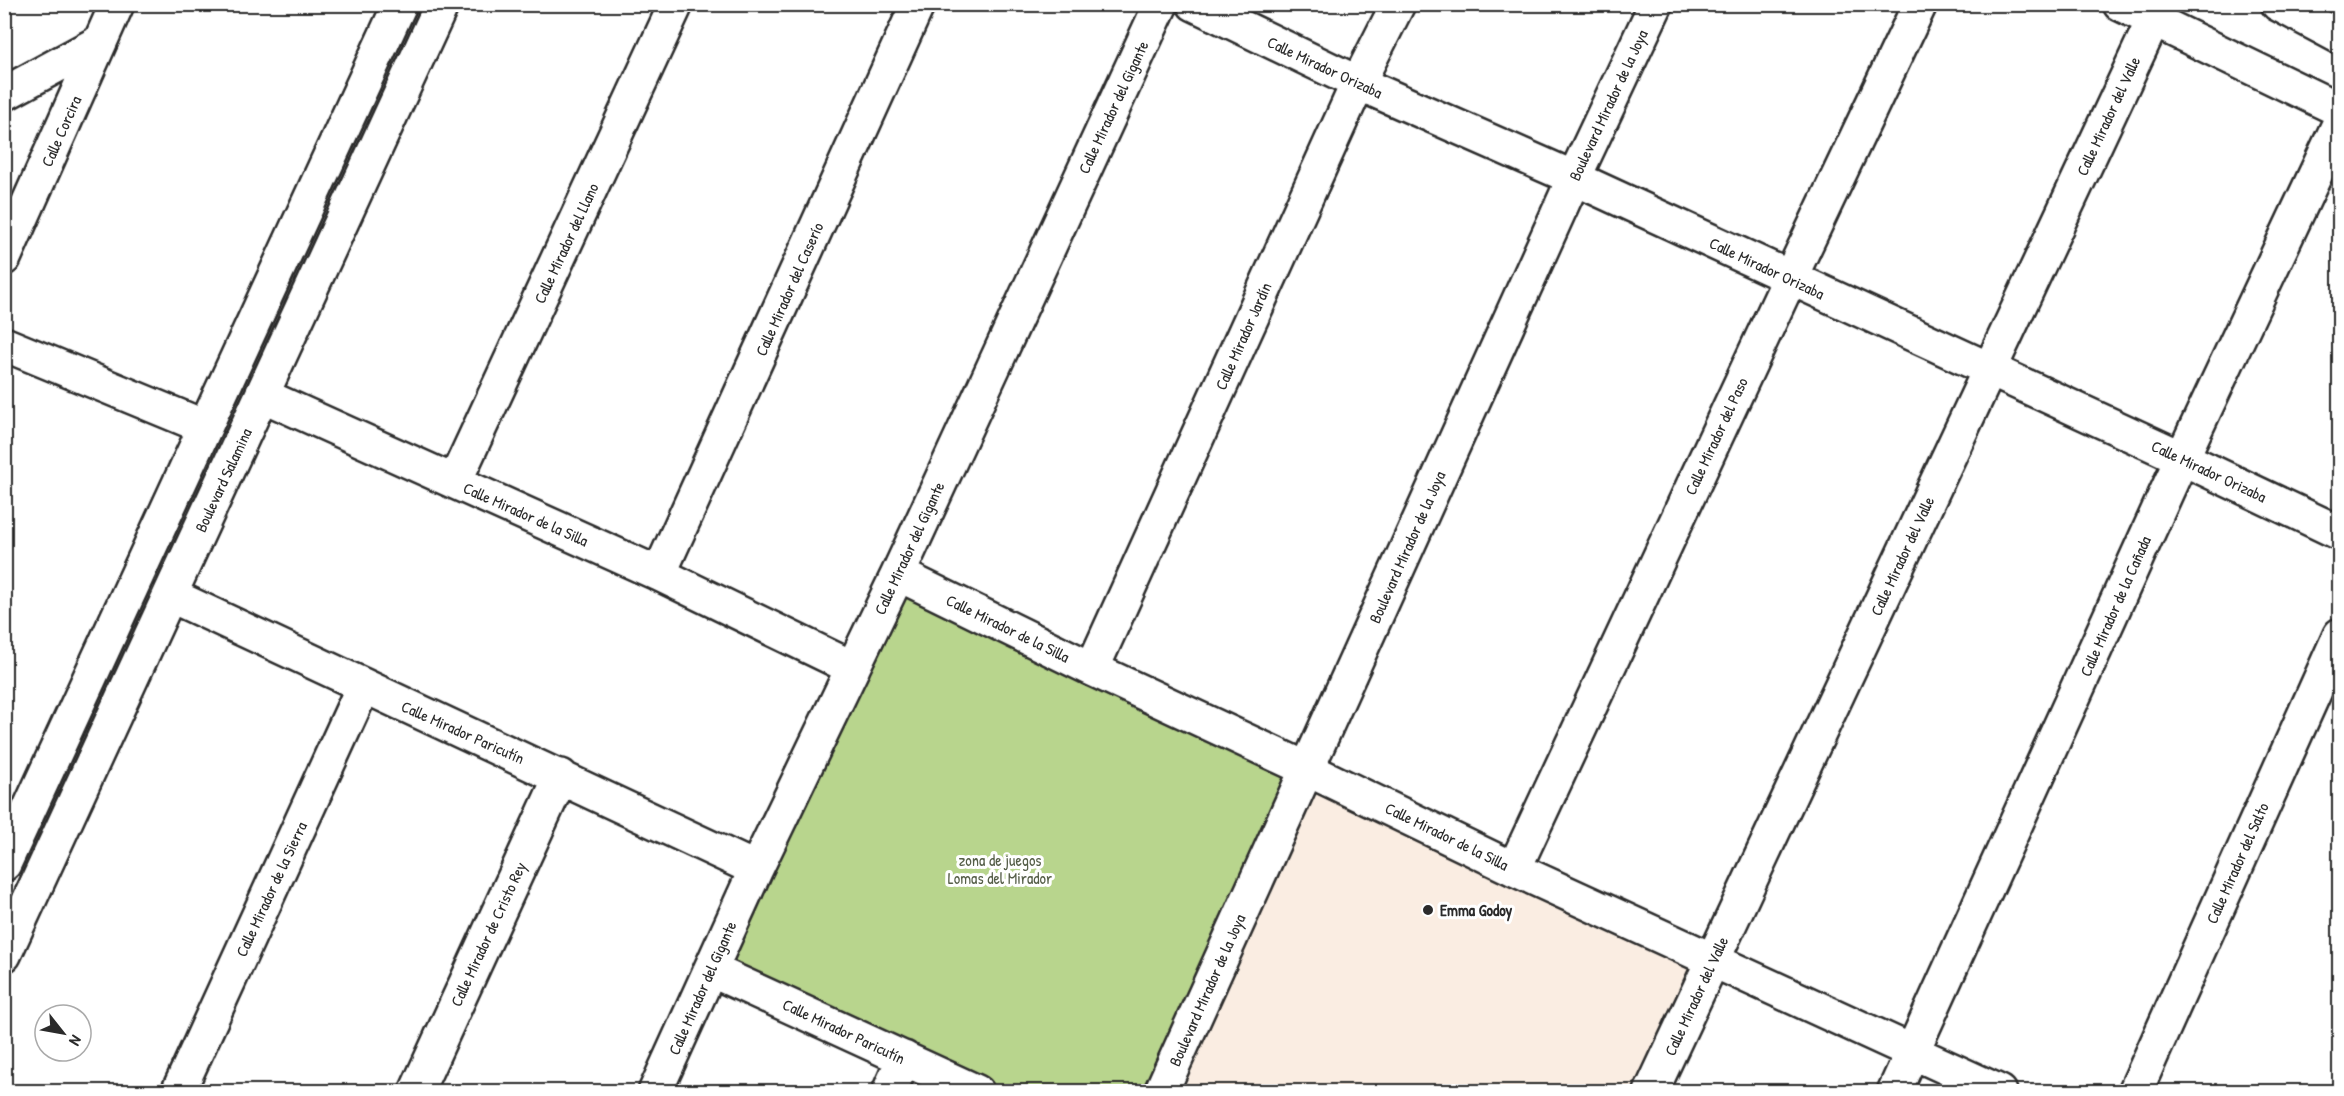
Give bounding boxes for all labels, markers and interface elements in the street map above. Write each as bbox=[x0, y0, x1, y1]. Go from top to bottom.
street label: Boulevard Mirador de la Joya bbox=[1563, 26, 1653, 184]
street label: Calle Mirador Orizaba bbox=[1264, 31, 1386, 103]
street label: Calle Mirador del Gigante bbox=[1073, 36, 1154, 177]
street label: Calle Mirador del Valle bbox=[2071, 52, 2146, 179]
street label: Calle Corcira bbox=[36, 92, 86, 170]
street label: Calle Mirador del Llano bbox=[528, 179, 604, 307]
street label: Calle Mirador del Caserío bbox=[750, 218, 829, 359]
street label: Calle Mirador Orizaba bbox=[1706, 232, 1828, 304]
street label: Calle Mirador Jardín bbox=[1209, 279, 1277, 393]
street label: Calle Mirador del Paso bbox=[1679, 373, 1753, 498]
street label: Boulevard Salamina bbox=[189, 424, 257, 536]
street label: Calle Mirador Orizaba bbox=[2148, 435, 2270, 507]
street label: Boulevard Mirador de la Joya bbox=[1364, 467, 1450, 627]
street label: Calle Mirador de la Silla bbox=[460, 477, 592, 551]
street label: Calle Mirador del Gigante bbox=[869, 477, 950, 618]
street label: Calle Mirador del Valle bbox=[1865, 492, 1940, 619]
street label: Calle Mirador de la Cañada bbox=[2074, 532, 2156, 680]
street label: Calle Mirador de la Silla bbox=[943, 589, 1073, 667]
street label: Calle Mirador Paricutín bbox=[398, 695, 528, 769]
street label: Calle Mirador de la Silla bbox=[1382, 797, 1512, 875]
street label: Calle Mirador del Salto bbox=[2200, 798, 2274, 927]
street label: Calle Mirador de la Sierra bbox=[230, 818, 312, 960]
park label: zona de juegos Lomas del Mirador bbox=[948, 849, 1052, 889]
street label: Calle Mirador de Cristo Rey bbox=[445, 858, 531, 1010]
place label: Emma Godoy bbox=[1440, 899, 1513, 922]
marker: Emma Godoy bbox=[1421, 903, 1435, 917]
street label: Boulevard Mirador de la Joya bbox=[1164, 910, 1250, 1070]
street label: Calle Mirador del Gigante bbox=[663, 917, 742, 1058]
street label: Calle Mirador del Valle bbox=[1659, 932, 1734, 1059]
street label: Calle Mirador Paricutín bbox=[779, 993, 909, 1069]
north arrow bbox=[33, 1003, 93, 1063]
text: N bbox=[64, 1031, 87, 1050]

